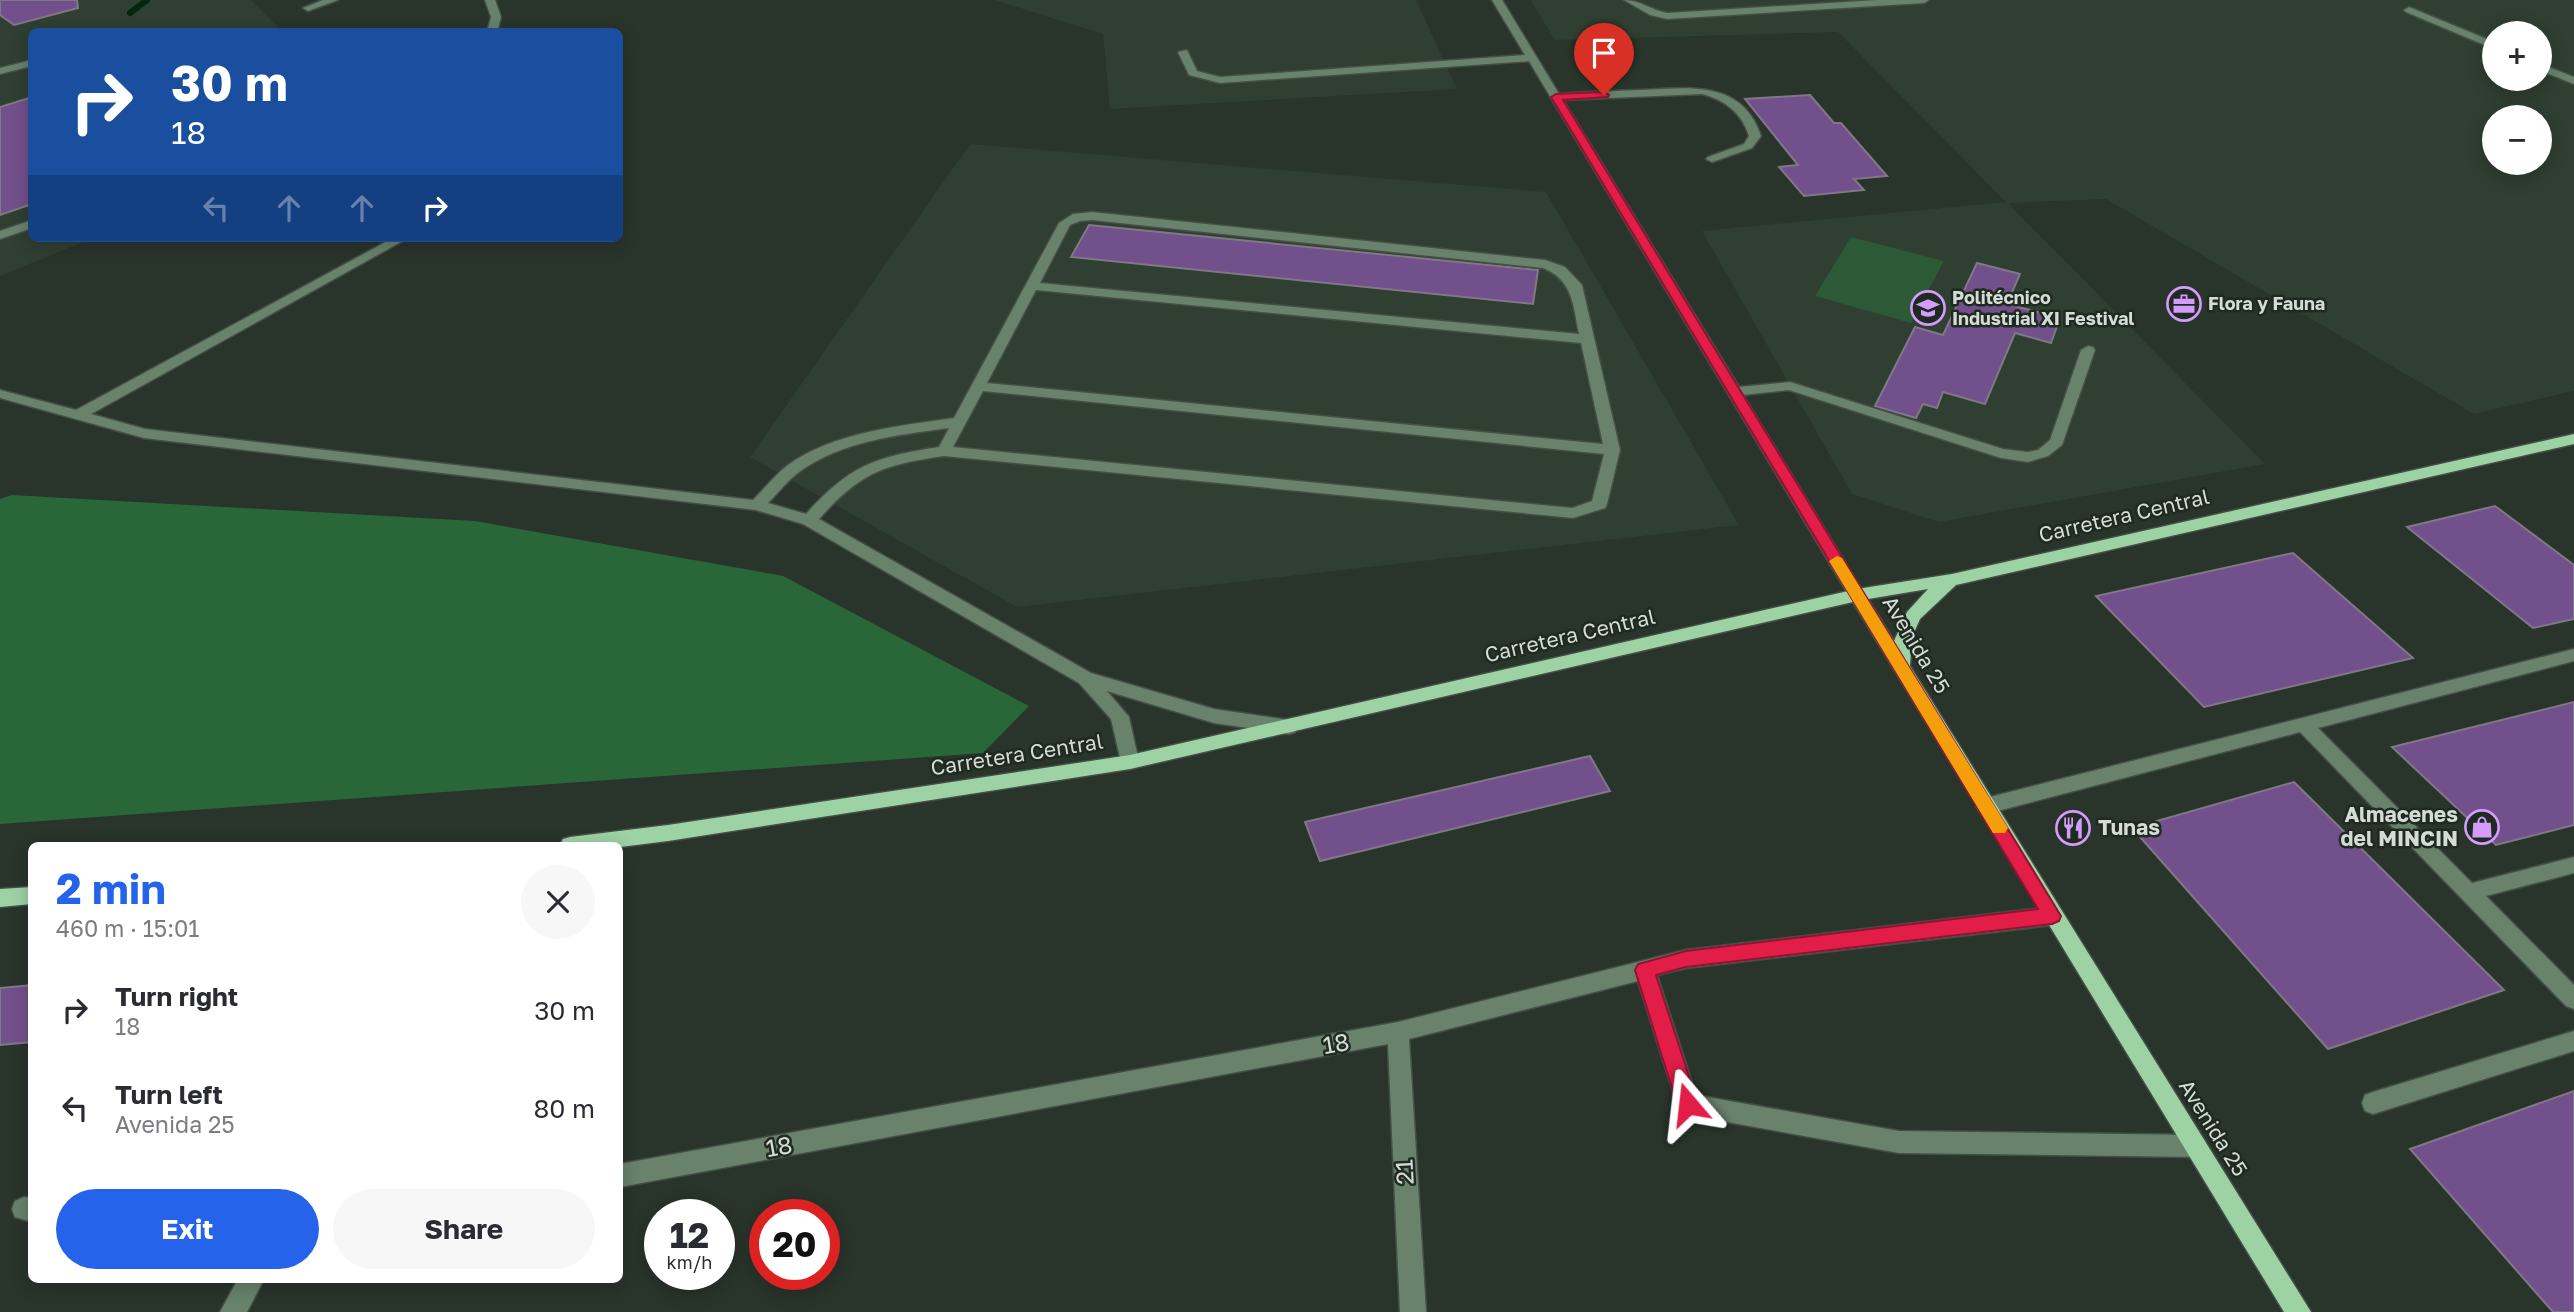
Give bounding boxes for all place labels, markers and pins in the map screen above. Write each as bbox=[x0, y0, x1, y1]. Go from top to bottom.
pin bbox=[1574, 23, 1634, 95]
office icon: Flora y Fauna bbox=[2165, 285, 2203, 323]
place label: Politécnico Industrial XI Festival bbox=[1952, 286, 2134, 329]
school or university icon: Politécnico Industrial XI Festival bbox=[1909, 289, 1947, 327]
place label: Flora y Fauna bbox=[2208, 292, 2325, 314]
place label: Almacenes del MINCIN bbox=[2341, 801, 2458, 851]
shop icon: Almacenes del MINCIN bbox=[2463, 808, 2501, 846]
restaurant icon: Tunas bbox=[2054, 809, 2092, 847]
place label: Tunas bbox=[2098, 814, 2160, 840]

